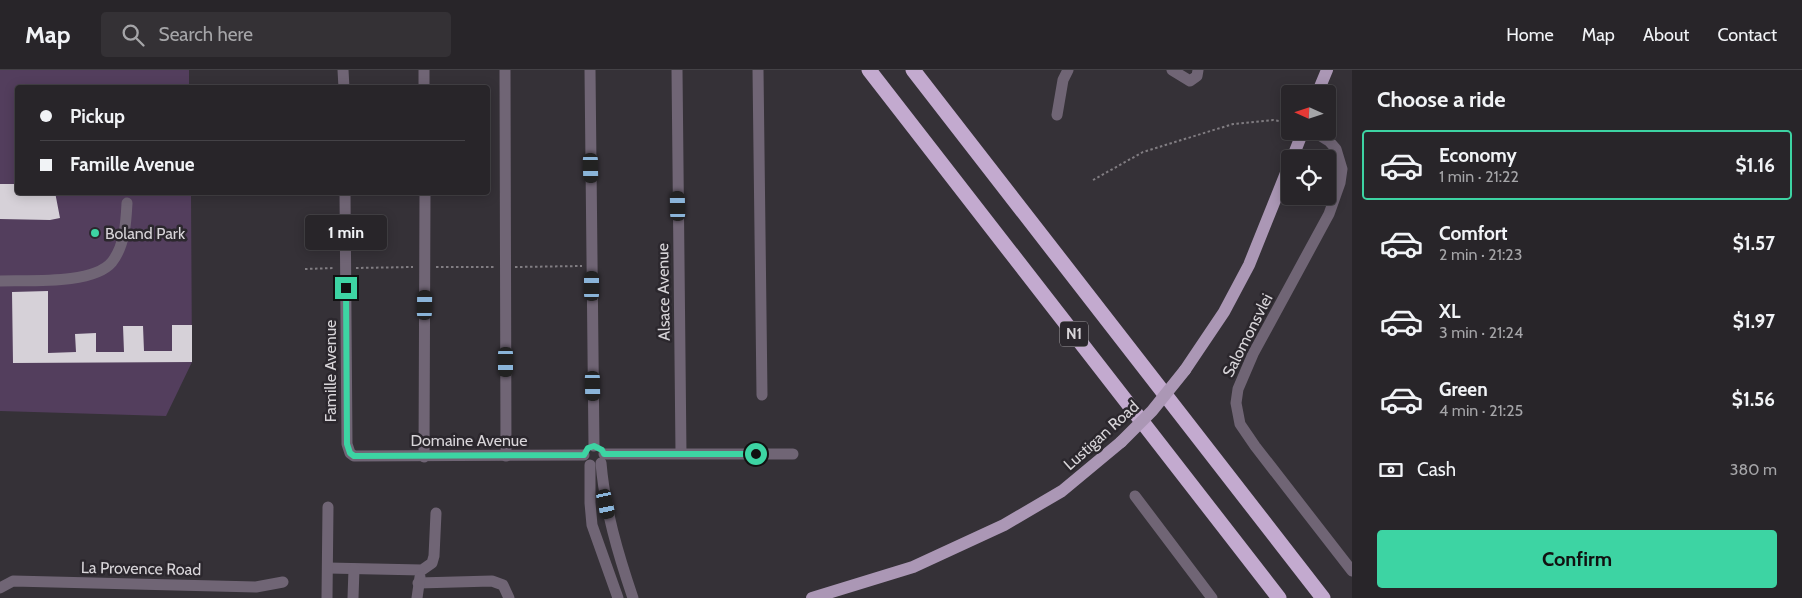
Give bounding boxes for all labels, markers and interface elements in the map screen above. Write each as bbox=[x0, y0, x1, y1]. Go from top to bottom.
search box bbox=[101, 12, 451, 57]
text: Map bbox=[25, 20, 71, 49]
icon: search bbox=[119, 21, 147, 49]
text: Search here bbox=[159, 23, 253, 46]
text: Home bbox=[1506, 24, 1554, 46]
text: Map bbox=[1582, 24, 1615, 46]
text: About bbox=[1643, 24, 1689, 46]
text: Contact bbox=[1717, 24, 1777, 46]
north arrow bbox=[1281, 85, 1336, 140]
map controls bbox=[1281, 85, 1336, 205]
text: Choose a ride bbox=[1377, 86, 1506, 113]
text: Pickup bbox=[70, 105, 125, 128]
icon: car bbox=[1379, 143, 1424, 188]
text: Economy bbox=[1439, 144, 1517, 167]
button: locate bbox=[1281, 150, 1336, 205]
text: Famille Avenue bbox=[70, 153, 195, 176]
car bbox=[583, 153, 598, 183]
text: $1.16 bbox=[1735, 154, 1775, 177]
text: 1 min · 21:22 bbox=[1439, 167, 1519, 186]
car bbox=[670, 191, 685, 221]
callout: 1 min bbox=[305, 216, 387, 250]
icon: car bbox=[1379, 221, 1424, 266]
text: Comfort bbox=[1439, 222, 1508, 245]
text: 1 min bbox=[328, 223, 364, 242]
place label: Boland Park bbox=[105, 224, 186, 243]
marker: Boland Park bbox=[89, 227, 101, 239]
text: $1.57 bbox=[1733, 232, 1775, 255]
street label: Alsace Avenue bbox=[653, 243, 674, 341]
text: 2 min · 21:23 bbox=[1439, 245, 1522, 264]
car bbox=[584, 271, 599, 301]
route end bbox=[335, 277, 357, 299]
car bbox=[417, 290, 432, 320]
street label: Salomonsvlei bbox=[1218, 290, 1277, 380]
icon: car bbox=[1379, 299, 1424, 344]
text: XL bbox=[1439, 300, 1460, 323]
text: $1.97 bbox=[1733, 310, 1775, 333]
street label: Famille Avenue bbox=[321, 320, 340, 422]
road number: N1 bbox=[1060, 322, 1088, 346]
text: 3 min · 21:24 bbox=[1439, 323, 1523, 342]
car bbox=[498, 347, 513, 377]
car bbox=[585, 371, 600, 401]
icon: car bbox=[1379, 377, 1424, 422]
text: Green bbox=[1439, 378, 1488, 401]
text: $1.56 bbox=[1732, 388, 1775, 411]
street label: Lustigan Road bbox=[1060, 397, 1143, 474]
text: 4 min · 21:25 bbox=[1439, 401, 1523, 420]
street label: Domaine Avenue bbox=[411, 431, 527, 450]
route start bbox=[745, 443, 767, 465]
icon: cash bbox=[1377, 456, 1405, 484]
text: Cash bbox=[1417, 458, 1456, 481]
text: 380 m bbox=[1730, 460, 1777, 479]
car bbox=[595, 488, 616, 520]
button: Confirm bbox=[1377, 530, 1777, 588]
street label: La Provence Road bbox=[81, 558, 201, 579]

